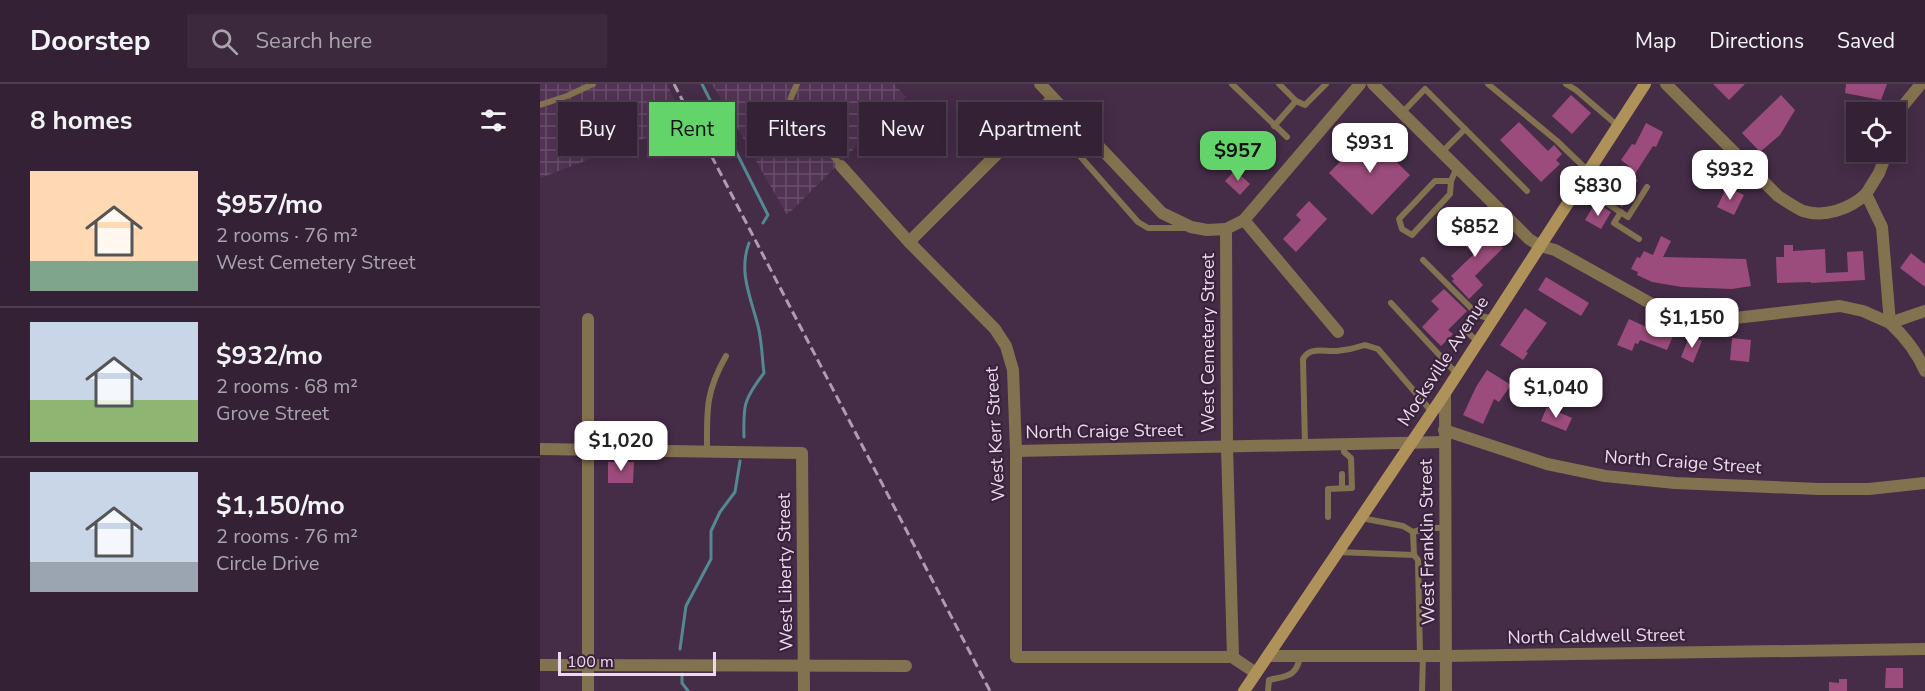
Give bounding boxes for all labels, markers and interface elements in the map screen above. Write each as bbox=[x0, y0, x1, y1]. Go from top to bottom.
search box bbox=[187, 14, 607, 68]
text: Doorstep bbox=[30, 22, 151, 60]
icon: search bbox=[208, 25, 241, 58]
text: Search here bbox=[256, 26, 372, 56]
text: Map bbox=[1635, 27, 1676, 55]
text: Directions bbox=[1709, 27, 1804, 55]
text: Saved bbox=[1837, 27, 1895, 55]
chip: Buy bbox=[558, 102, 637, 156]
chip: Rent bbox=[649, 102, 735, 156]
chip: Filters bbox=[747, 102, 847, 156]
chip: New bbox=[859, 102, 946, 156]
chip: Apartment bbox=[958, 102, 1102, 156]
map controls bbox=[1846, 102, 1906, 162]
button: locate bbox=[1846, 102, 1906, 162]
text: 8 homes bbox=[30, 103, 132, 138]
icon: filters bbox=[477, 104, 510, 137]
pin: $931 bbox=[1334, 123, 1406, 174]
text: $931 bbox=[1346, 129, 1394, 156]
pin: $957 bbox=[1202, 131, 1274, 182]
text: $957 bbox=[1214, 137, 1262, 164]
pin: $932 bbox=[1694, 150, 1766, 201]
text: $932 bbox=[1706, 156, 1754, 183]
pin: $830 bbox=[1562, 166, 1634, 217]
text: $830 bbox=[1574, 172, 1622, 199]
text: $957/mo bbox=[216, 187, 323, 222]
icon: home bbox=[78, 195, 150, 267]
pin: $852 bbox=[1439, 207, 1511, 258]
text: $852 bbox=[1451, 213, 1499, 240]
text: 2 rooms · 76 m² bbox=[216, 222, 358, 249]
text: West Cemetery Street bbox=[216, 249, 416, 276]
street label: West Cemetery Street bbox=[1196, 252, 1220, 433]
street label: Mocksville Avenue bbox=[1392, 291, 1494, 431]
pin: $1,150 bbox=[1643, 298, 1741, 349]
text: $1,150 bbox=[1660, 304, 1724, 331]
text: $932/mo bbox=[216, 338, 323, 373]
icon: home bbox=[78, 346, 150, 418]
street label: West Kerr Street bbox=[979, 365, 1011, 502]
pin: $1,040 bbox=[1507, 368, 1605, 419]
text: 2 rooms · 68 m² bbox=[216, 373, 358, 400]
text: $1,040 bbox=[1524, 374, 1588, 401]
text: Grove Street bbox=[216, 400, 329, 427]
street label: North Craige Street bbox=[1025, 418, 1184, 444]
pin: $1,020 bbox=[572, 421, 670, 472]
text: $1,020 bbox=[589, 427, 653, 454]
street label: North Craige Street bbox=[1604, 445, 1763, 480]
street label: West Franklin Street bbox=[1414, 458, 1440, 625]
text: $1,150/mo bbox=[216, 488, 345, 523]
street label: West Liberty Street bbox=[772, 492, 798, 651]
icon: home bbox=[78, 496, 150, 568]
text: 2 rooms · 76 m² bbox=[216, 523, 358, 550]
text: Circle Drive bbox=[216, 550, 319, 577]
street label: North Caldwell Street bbox=[1507, 622, 1686, 650]
scale bar bbox=[558, 649, 716, 676]
text: 100 m bbox=[567, 651, 614, 673]

